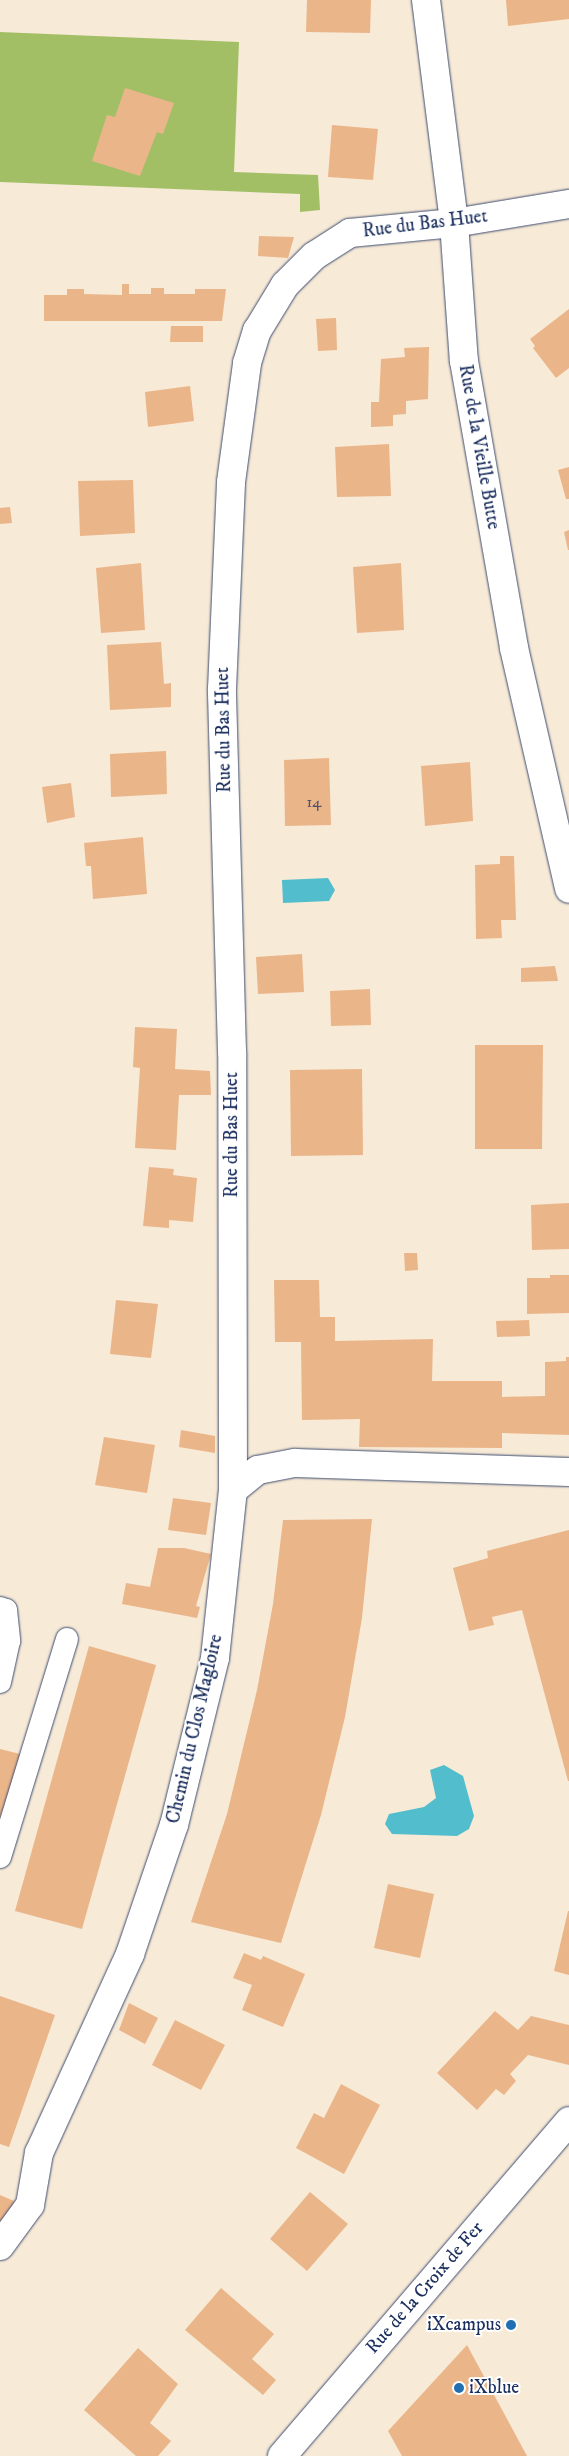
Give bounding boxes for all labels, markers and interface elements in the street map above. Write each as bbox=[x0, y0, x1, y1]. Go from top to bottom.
street label: Rue du Bas Huet bbox=[361, 205, 489, 243]
street label: Rue de la Vieille Butte bbox=[453, 363, 505, 531]
street label: Rue du Bas Huet bbox=[212, 667, 236, 793]
house number: 14 bbox=[306, 792, 322, 812]
street label: Rue du Bas Huet bbox=[221, 1072, 243, 1198]
street label: Chemin du Clos Magloire bbox=[162, 1632, 228, 1826]
street label: Rue de la Croix de Fer bbox=[361, 2217, 489, 2359]
place label: iXcampus bbox=[427, 2314, 501, 2336]
marker: iXcampus bbox=[505, 2319, 517, 2331]
place label: iXblue bbox=[469, 2377, 519, 2399]
marker: iXblue bbox=[453, 2382, 465, 2394]

